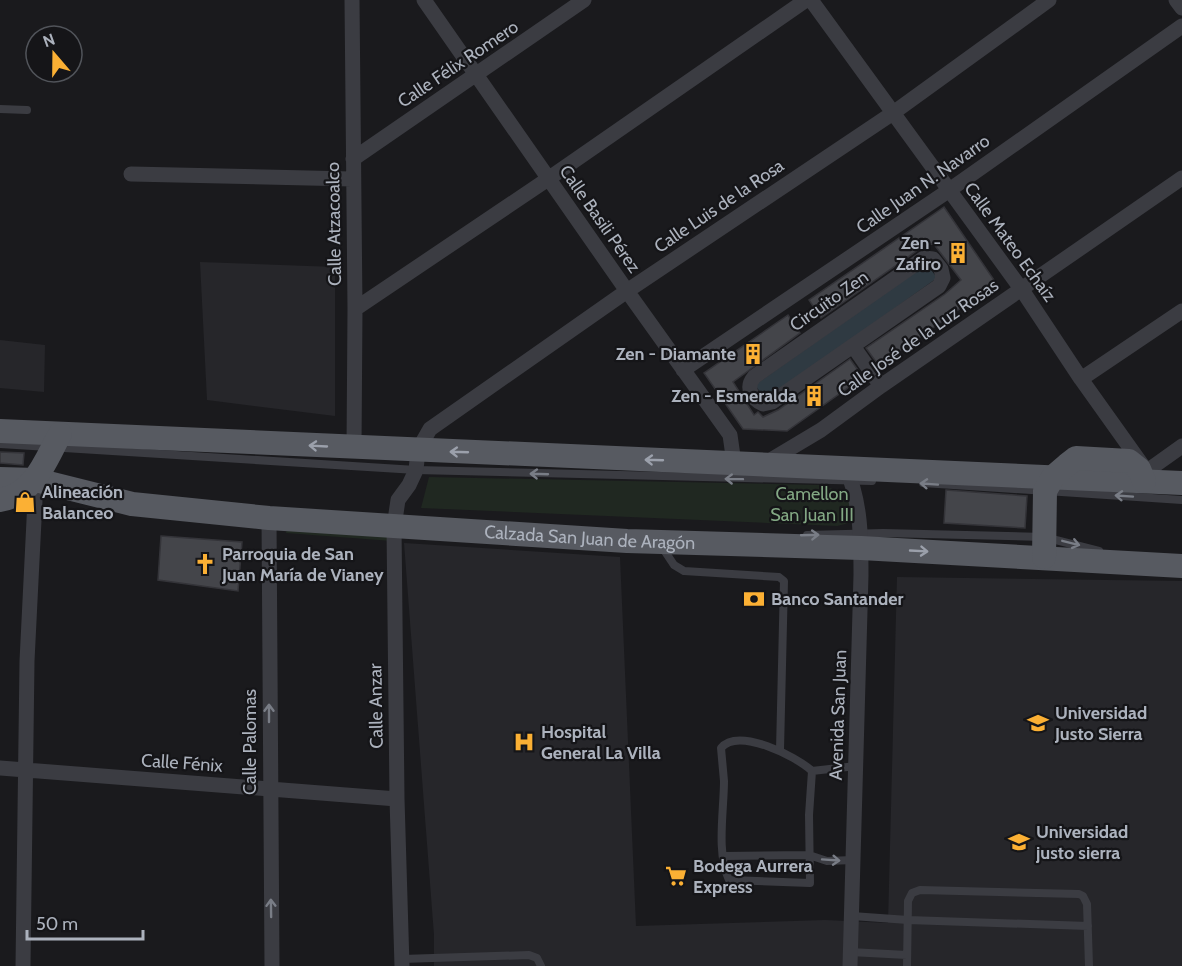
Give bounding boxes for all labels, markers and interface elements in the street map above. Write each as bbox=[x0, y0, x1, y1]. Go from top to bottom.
street label: Calle Félix Romero bbox=[394, 15, 523, 112]
north arrow bbox=[24, 24, 84, 84]
text: N bbox=[40, 30, 58, 51]
street label: Calle Juan N. Navarro bbox=[852, 130, 994, 238]
street label: Calle Luis de la Rosa bbox=[650, 154, 788, 258]
street label: Calle Basili Pérez bbox=[555, 161, 646, 278]
street label: Calle Atzacoalco bbox=[322, 162, 346, 286]
street label: Calle Mateo Echaíz bbox=[959, 178, 1061, 306]
place label: Zen - Zafiro bbox=[896, 232, 941, 275]
building icon: Zen - Zafiro bbox=[946, 241, 970, 265]
street label: Circuito Zen bbox=[785, 266, 873, 336]
street label: Calle José de la Luz Rosas bbox=[833, 274, 1003, 402]
building icon: Zen - Diamante bbox=[741, 342, 765, 366]
place label: Zen - Diamante bbox=[616, 343, 736, 365]
building icon: Zen - Esmeralda bbox=[802, 384, 826, 408]
place label: Zen - Esmeralda bbox=[671, 385, 797, 407]
one-way arrow bbox=[308, 440, 328, 451]
one-way arrow bbox=[450, 447, 470, 458]
one-way arrow bbox=[645, 454, 665, 465]
one-way arrow bbox=[530, 468, 550, 480]
one-way arrow bbox=[725, 473, 745, 484]
one-way arrow bbox=[920, 478, 940, 489]
place label: Alineación Balanceo bbox=[42, 481, 123, 524]
park label: Camellon San Juan III bbox=[770, 483, 854, 526]
shop icon: Alineación Balanceo bbox=[13, 490, 37, 514]
one-way arrow bbox=[1114, 491, 1134, 502]
street label: Calzada San Juan de Aragón bbox=[484, 521, 695, 554]
one-way arrow bbox=[800, 529, 820, 541]
one-way arrow bbox=[1061, 538, 1080, 550]
place label: Parroquia de San Juan María de Vianey bbox=[221, 543, 384, 586]
one-way arrow bbox=[909, 546, 929, 557]
church icon: Parroquia de San Juan María de Vianey bbox=[193, 552, 217, 576]
bank icon: Banco Santander bbox=[742, 587, 766, 611]
place label: Banco Santander bbox=[771, 588, 903, 610]
street label: Avenida San Juan bbox=[825, 649, 851, 781]
street label: Calle Anzar bbox=[364, 663, 388, 749]
street label: Calle Palomas bbox=[239, 689, 261, 795]
place label: Universidad Justo Sierra bbox=[1054, 702, 1147, 745]
one-way arrow bbox=[263, 703, 275, 723]
school or university icon: Universidad Justo Sierra bbox=[1026, 711, 1050, 735]
place label: Hospital General La Villa bbox=[541, 721, 661, 764]
hospital icon: Hospital General La Villa bbox=[512, 730, 536, 754]
street label: Calle Fénix bbox=[141, 749, 224, 777]
place label: Universidad justo sierra bbox=[1035, 821, 1128, 864]
school or university icon: Universidad justo sierra bbox=[1007, 830, 1031, 854]
one-way arrow bbox=[821, 854, 841, 865]
place label: Bodega Aurrera Express bbox=[693, 855, 813, 898]
supermarket icon: Bodega Aurrera Express bbox=[664, 864, 688, 888]
one-way arrow bbox=[265, 898, 277, 918]
scale bar bbox=[27, 903, 142, 941]
text: 50 m bbox=[36, 913, 78, 935]

